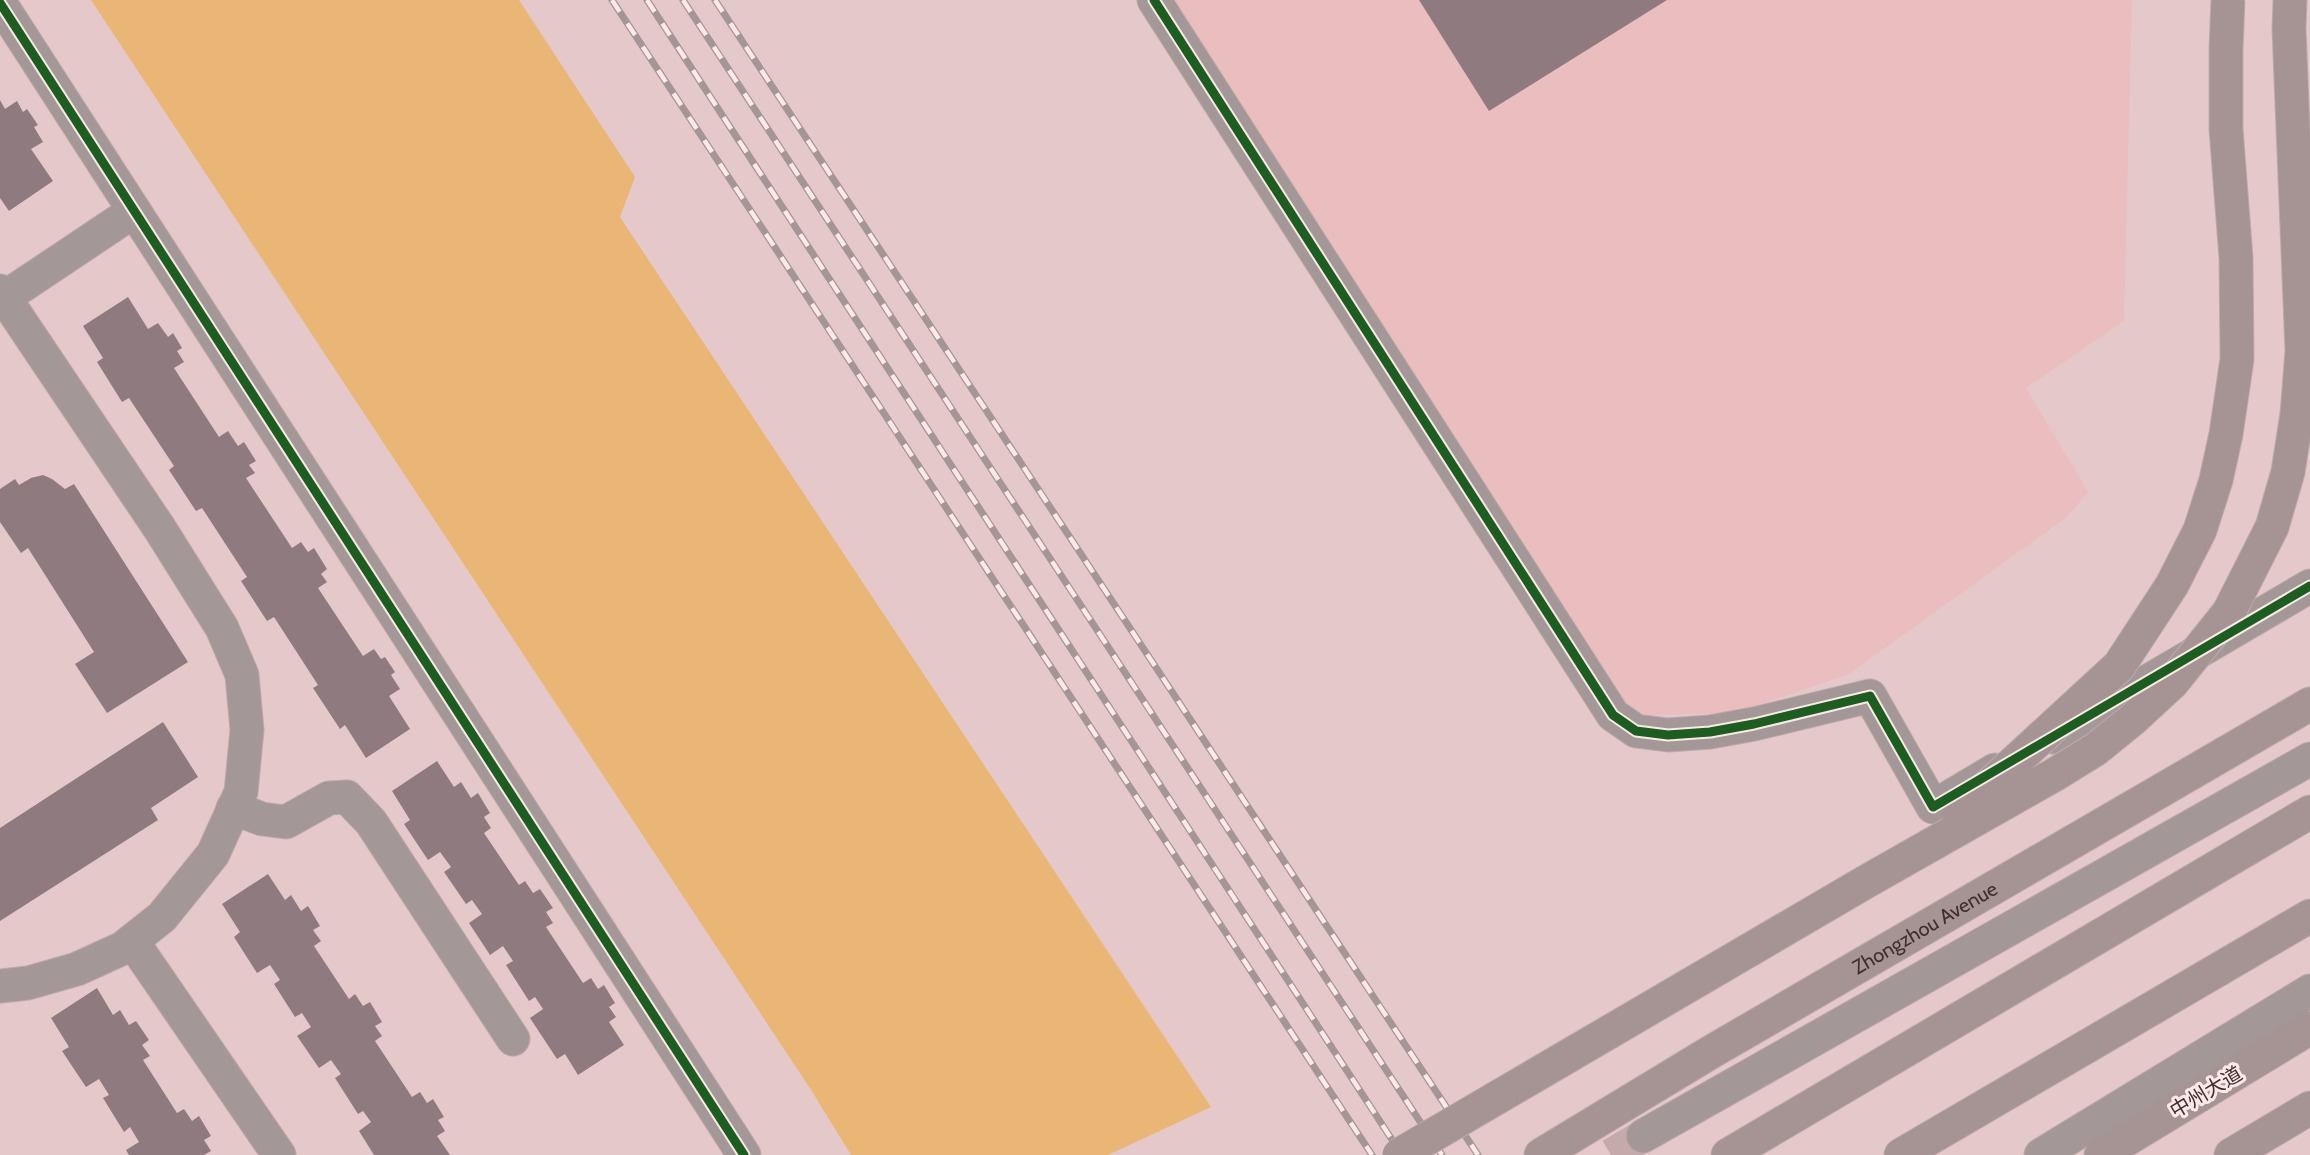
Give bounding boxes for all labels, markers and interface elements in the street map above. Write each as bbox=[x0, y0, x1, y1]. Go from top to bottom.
street label: Zhongzhou Avenue bbox=[1848, 876, 2002, 979]
street label: 中州大道 bbox=[2166, 1061, 2246, 1123]

